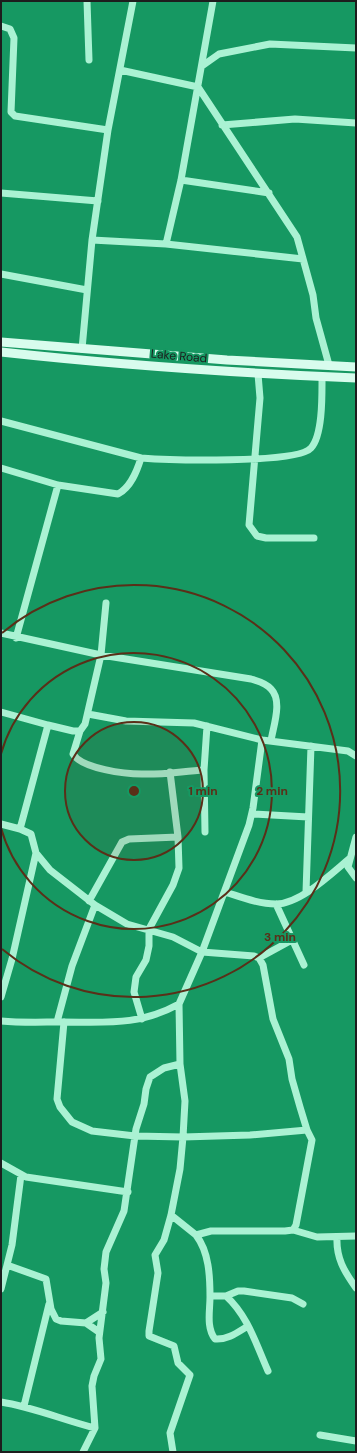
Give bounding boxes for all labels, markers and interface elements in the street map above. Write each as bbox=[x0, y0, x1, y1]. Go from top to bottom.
street label: Lake Road bbox=[150, 346, 208, 366]
text: 1 min bbox=[188, 783, 218, 799]
text: 2 min bbox=[256, 783, 288, 799]
centre of rings bbox=[127, 784, 141, 798]
text: 3 min bbox=[264, 929, 296, 945]

